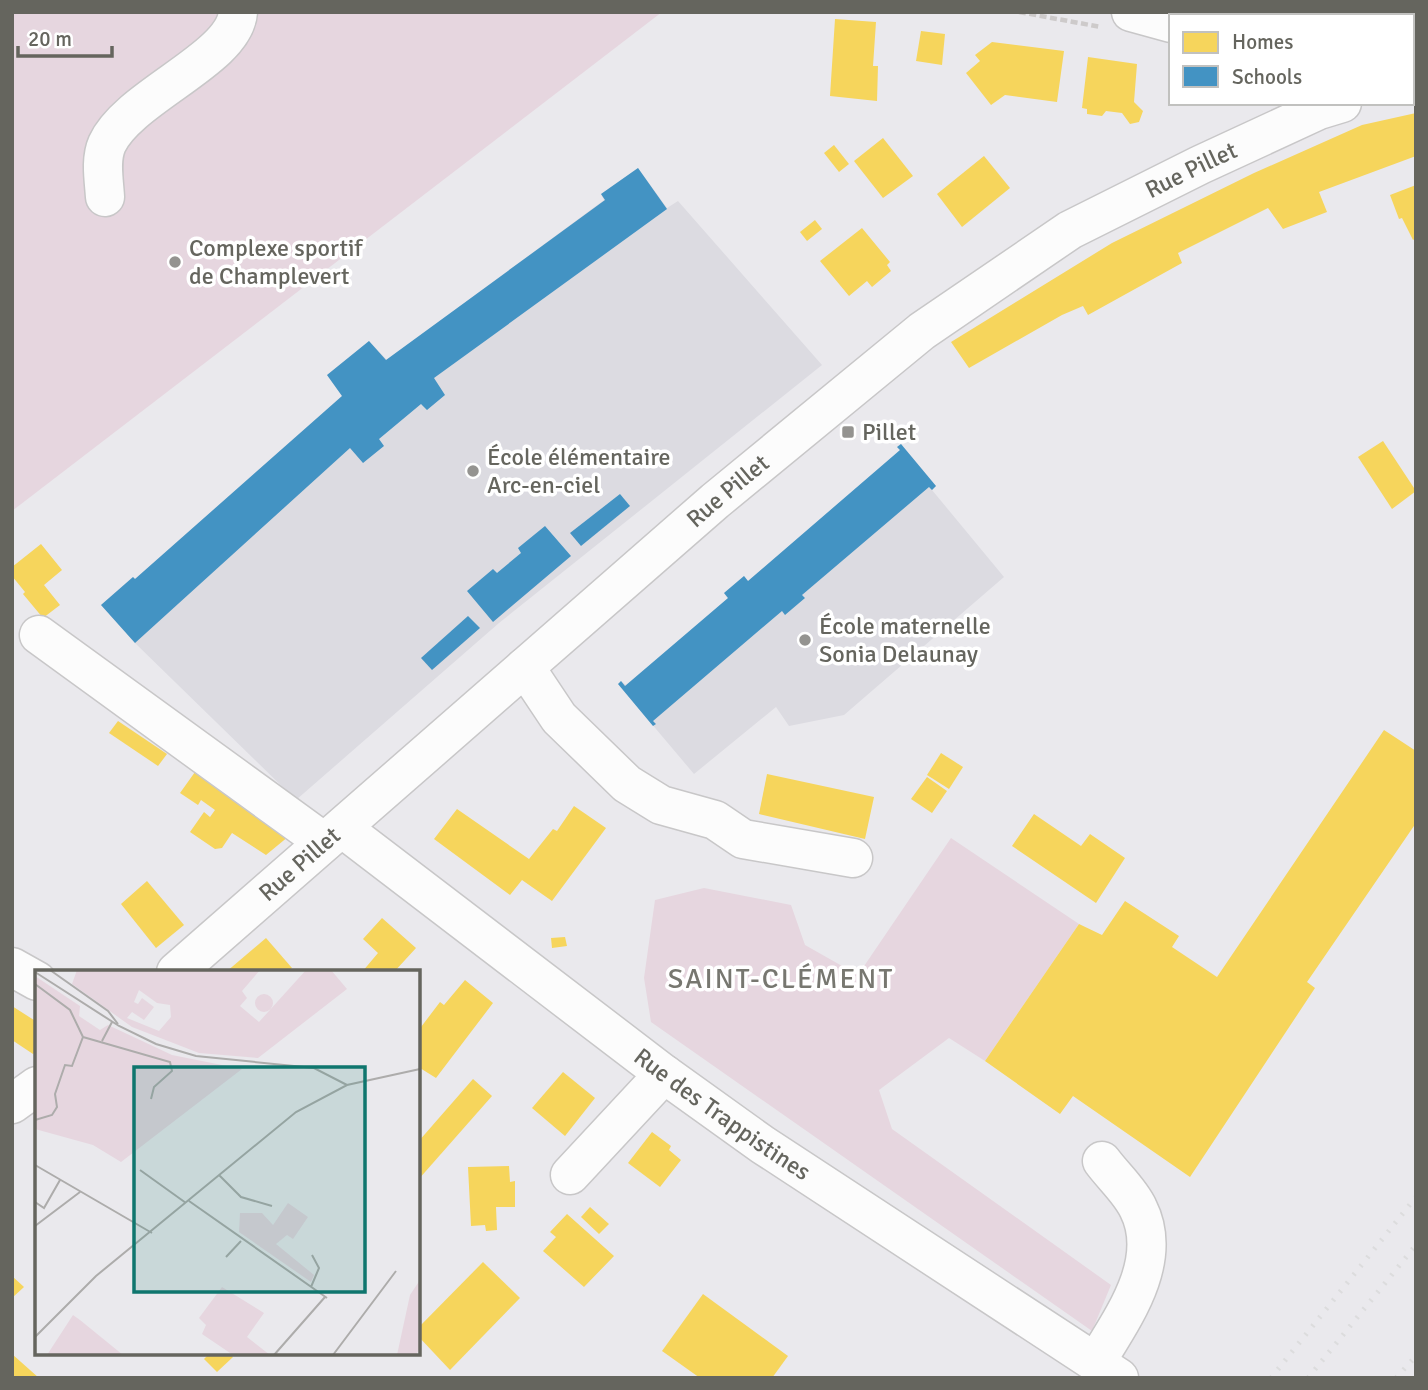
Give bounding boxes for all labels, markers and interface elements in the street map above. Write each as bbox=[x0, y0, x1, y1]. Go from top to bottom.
scale bar bbox=[18, 14, 112, 58]
legend bbox=[1169, 14, 1414, 105]
text: 20 m bbox=[28, 26, 72, 52]
text: Homes bbox=[1232, 29, 1294, 55]
text: Schools bbox=[1232, 64, 1302, 90]
street label: Rue Pillet bbox=[1140, 135, 1242, 205]
place label: Complexe sportif de Champlevert bbox=[189, 233, 363, 291]
marker: Complexe sportif de Champlevert bbox=[167, 254, 183, 270]
place label: Pillet bbox=[862, 417, 916, 447]
marker: Pillet bbox=[840, 424, 856, 440]
place label: École élémentaire Arc-en-ciel bbox=[487, 442, 671, 500]
street label: Rue Pillet bbox=[680, 448, 775, 534]
marker: École élémentaire Arc-en-ciel bbox=[465, 463, 481, 479]
place label: École maternelle Sonia Delaunay bbox=[819, 611, 991, 669]
marker: École maternelle Sonia Delaunay bbox=[797, 632, 813, 648]
street label: Rue Pillet bbox=[253, 820, 346, 908]
district label: SAINT-CLÉMENT bbox=[668, 962, 894, 996]
inset map bbox=[35, 970, 420, 1355]
street label: Rue des Trappistines bbox=[628, 1041, 816, 1187]

